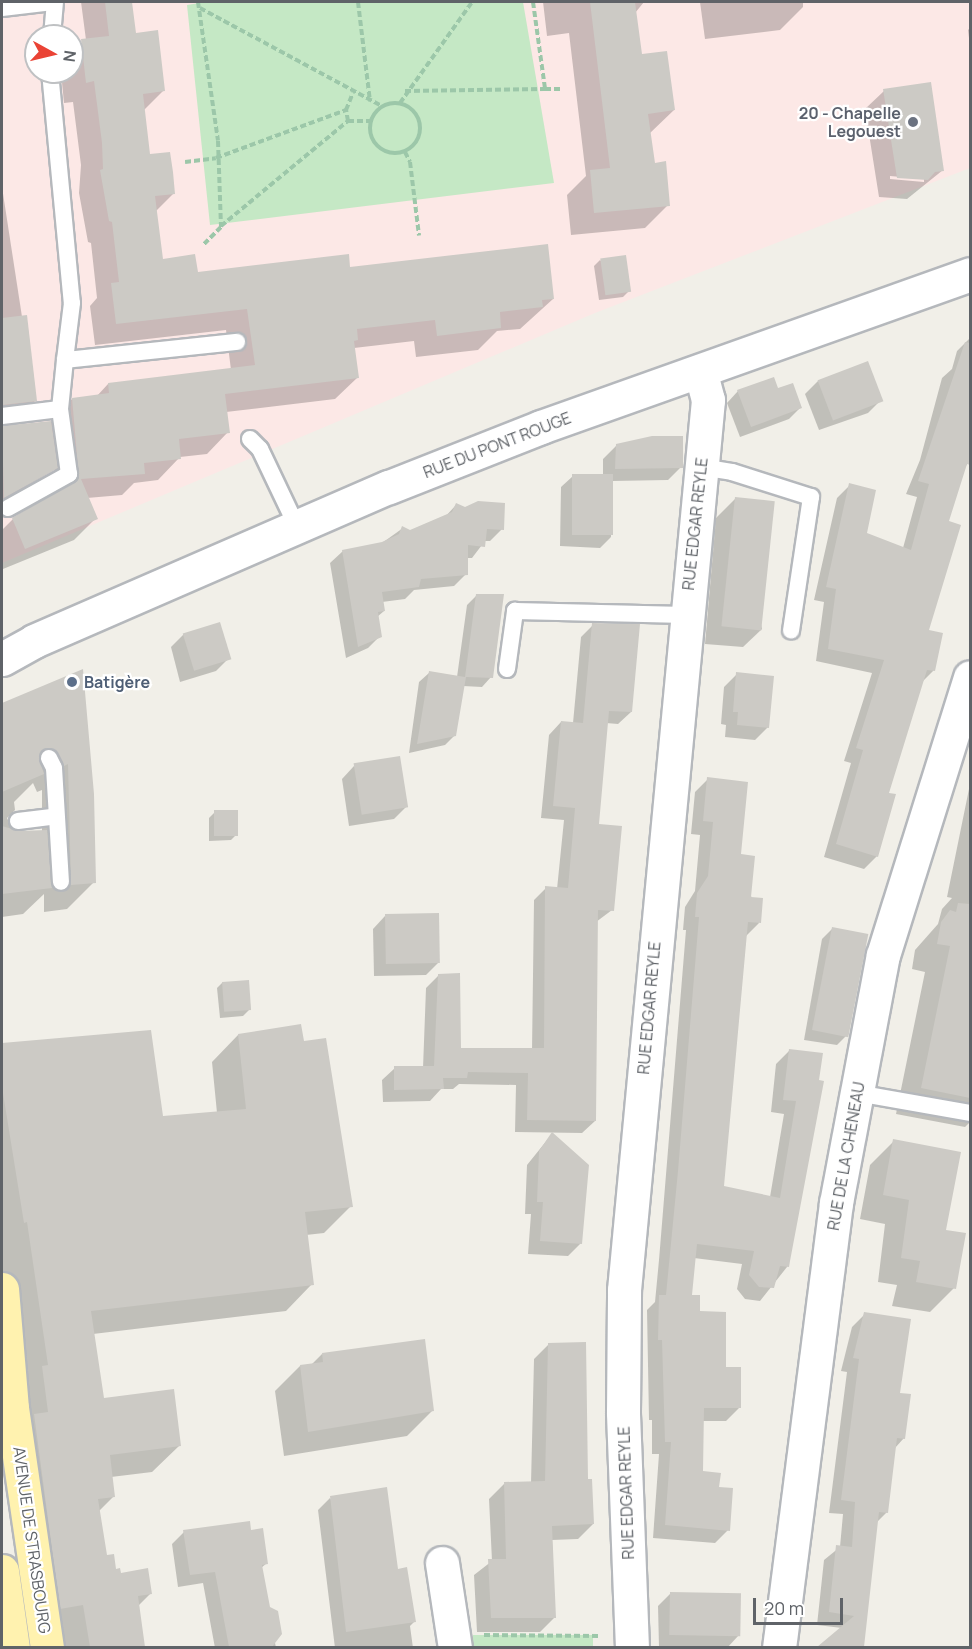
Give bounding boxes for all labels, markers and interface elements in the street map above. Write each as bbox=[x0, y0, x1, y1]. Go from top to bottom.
north arrow bbox=[24, 24, 84, 84]
text: N bbox=[58, 49, 82, 63]
place label: 20 - Chapelle Legouest bbox=[799, 103, 901, 141]
marker: 20 - Chapelle Legouest bbox=[906, 115, 920, 129]
street label: RUE DU PONT ROUGE bbox=[420, 408, 574, 482]
street label: RUE EDGAR REYLE bbox=[678, 457, 712, 591]
place label: Batigère bbox=[84, 672, 150, 692]
marker: Batigère bbox=[65, 675, 79, 689]
street label: RUE EDGAR REYLE bbox=[634, 941, 664, 1075]
street label: RUE DE LA CHENEAU bbox=[823, 1080, 869, 1232]
street label: RUE EDGAR REYLE bbox=[614, 1426, 638, 1560]
street label: AVENUE DE STRASBOURG bbox=[9, 1445, 55, 1635]
scale bar bbox=[756, 1586, 846, 1624]
text: 20 m bbox=[764, 1596, 804, 1620]

